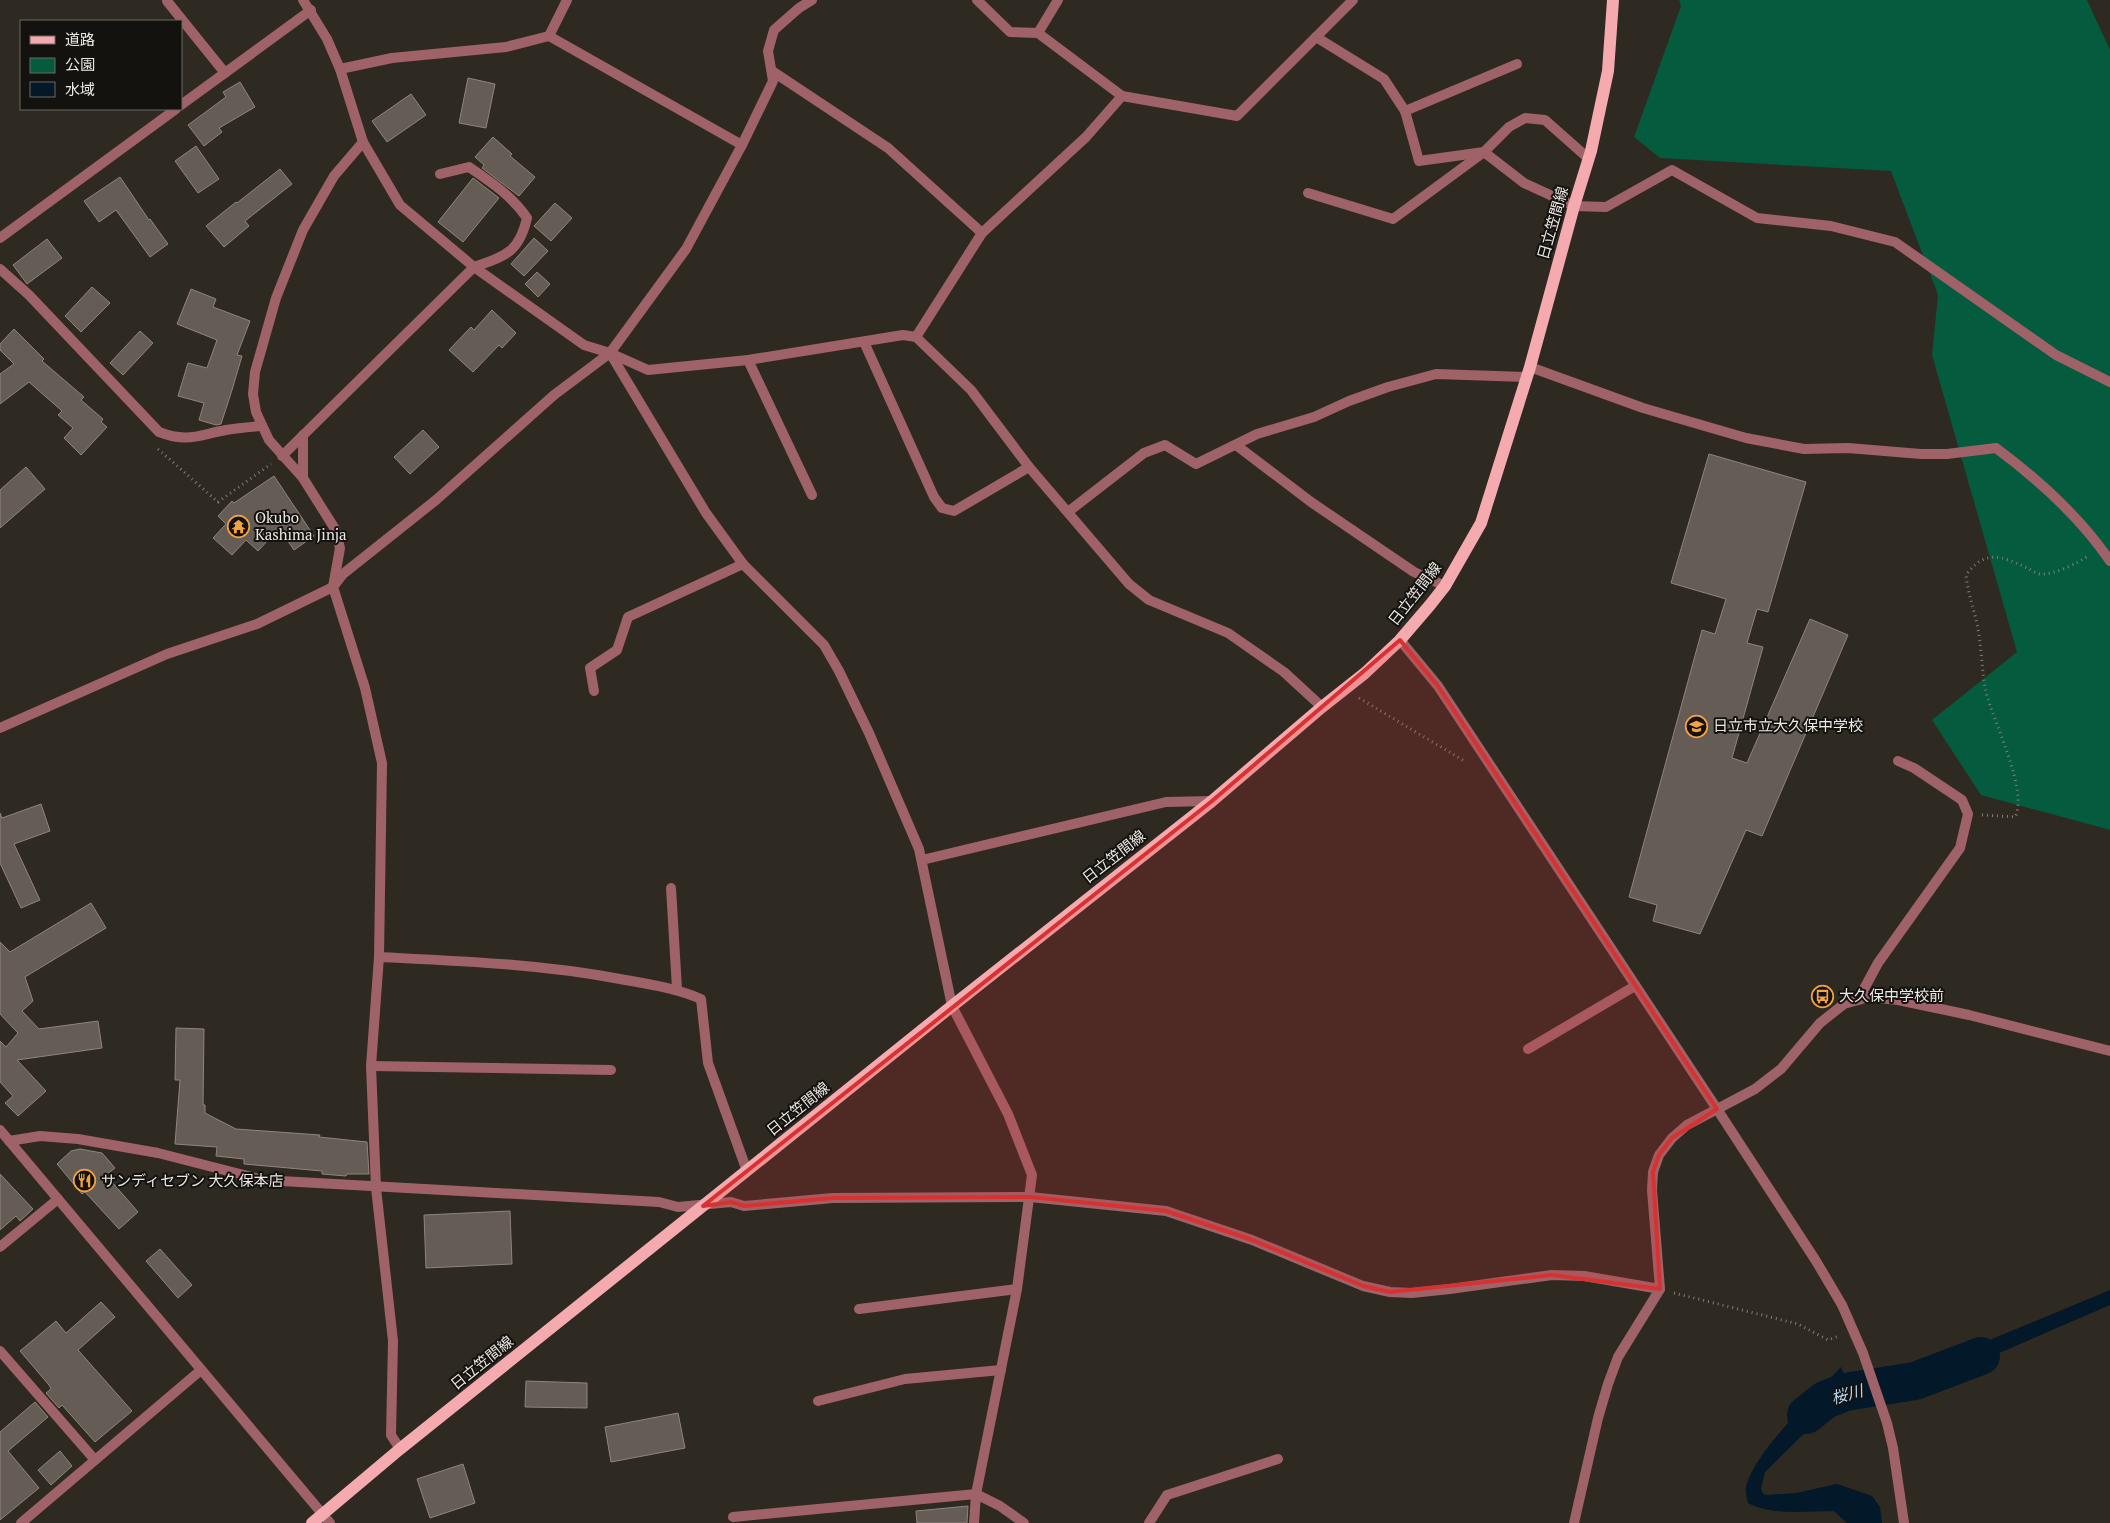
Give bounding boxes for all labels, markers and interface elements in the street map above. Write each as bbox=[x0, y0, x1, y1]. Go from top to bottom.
legend bbox=[20, 20, 182, 110]
text: 道路 bbox=[65, 29, 95, 49]
text: 公園 bbox=[65, 54, 95, 74]
text: 水域 bbox=[65, 79, 95, 99]
street label: 日立笠間線 bbox=[1532, 184, 1572, 262]
place label: Okubo Kashima Jinja bbox=[255, 507, 347, 544]
temple icon: Okubo Kashima Jinja bbox=[227, 515, 251, 539]
street label: 日立笠間線 bbox=[1383, 558, 1445, 629]
school or university icon: 日立市立大久保中学校 bbox=[1685, 714, 1709, 738]
place label: 日立市立大久保中学校 bbox=[1713, 715, 1863, 735]
street label: 日立笠間線 bbox=[1078, 825, 1149, 887]
bus stop icon: 大久保中学校前 bbox=[1811, 984, 1835, 1008]
place label: 大久保中学校前 bbox=[1839, 985, 1944, 1005]
street label: 日立笠間線 bbox=[762, 1077, 833, 1140]
restaurant icon: サンディセブン 大久保本店 bbox=[73, 1169, 97, 1193]
place label: サンディセブン 大久保本店 bbox=[101, 1170, 284, 1190]
street label: 日立笠間線 bbox=[446, 1331, 517, 1394]
water label: 桜川 bbox=[1829, 1379, 1867, 1409]

